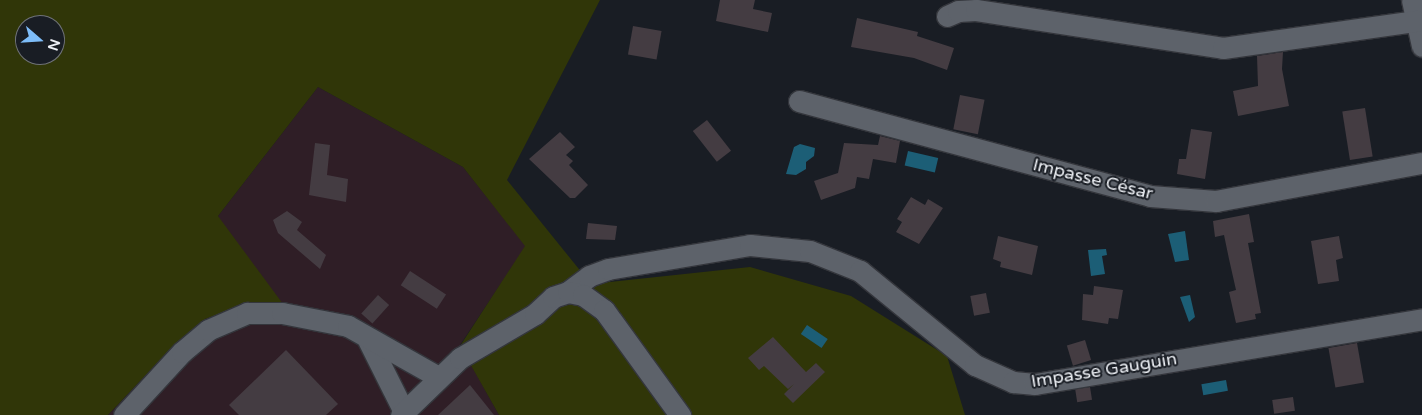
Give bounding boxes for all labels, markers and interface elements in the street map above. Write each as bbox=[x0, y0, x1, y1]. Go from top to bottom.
north arrow bbox=[15, 15, 65, 65]
text: N bbox=[44, 37, 64, 53]
street label: Impasse César bbox=[1031, 154, 1155, 204]
street label: Impasse Gauguin bbox=[1029, 348, 1179, 392]

